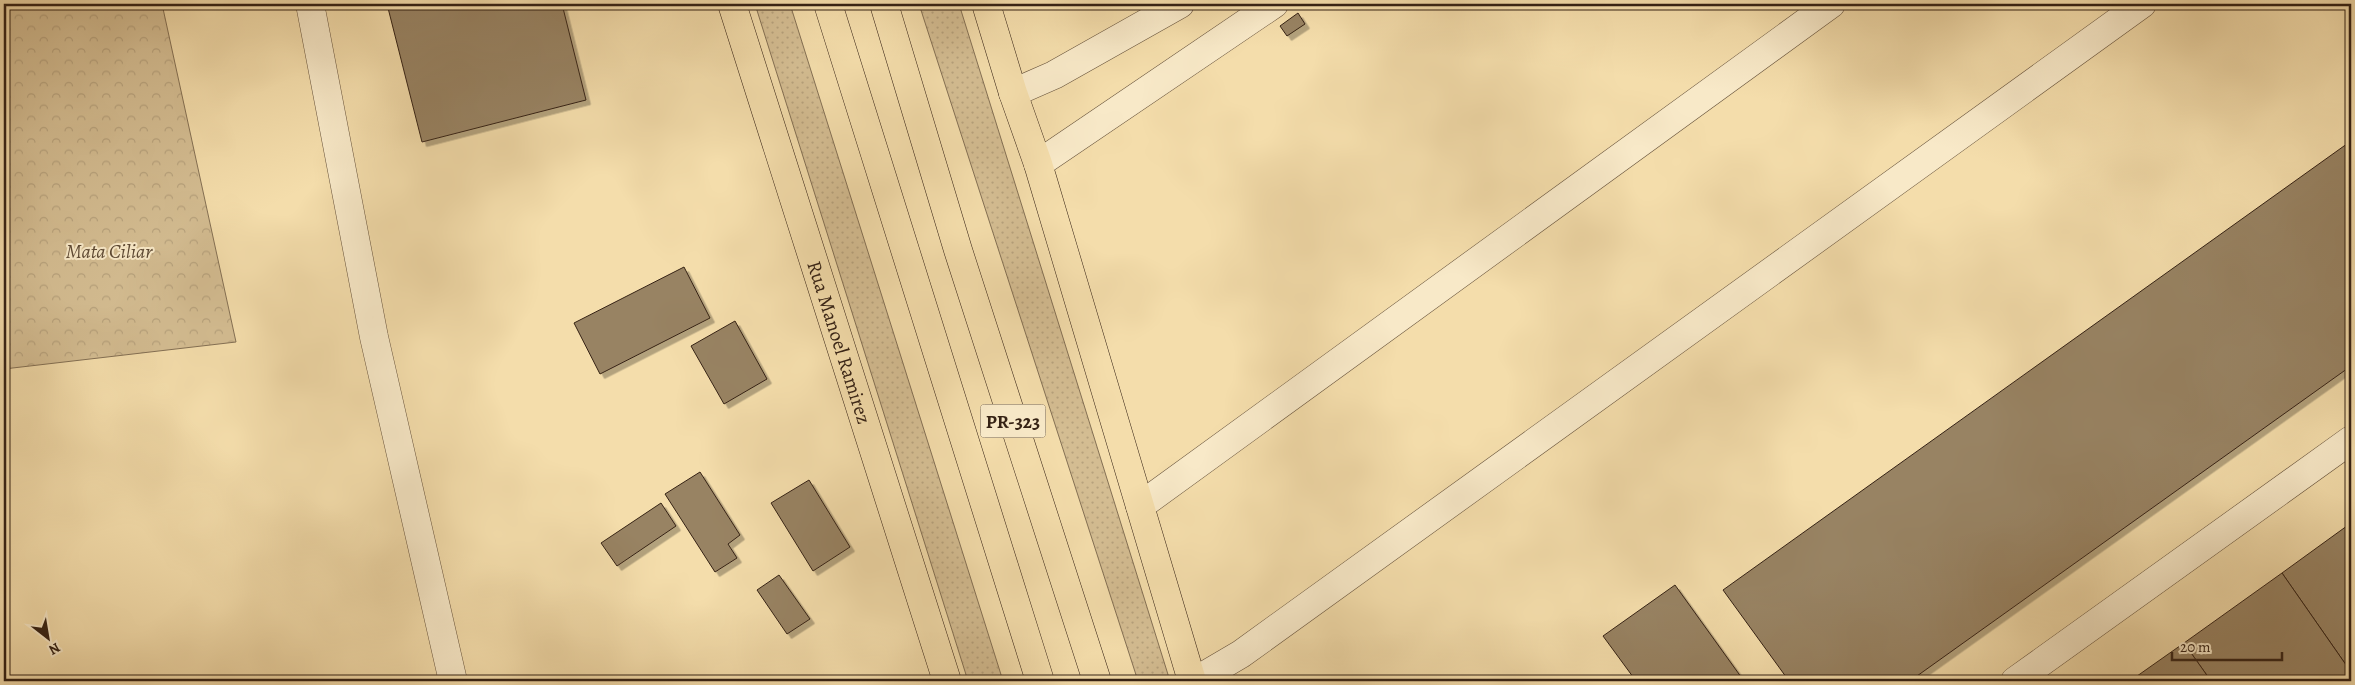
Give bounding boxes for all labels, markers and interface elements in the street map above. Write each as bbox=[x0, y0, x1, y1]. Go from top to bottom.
park label: Mata Ciliar bbox=[66, 238, 153, 265]
street label: Rua Manoel Ramirez bbox=[800, 258, 878, 427]
road number: PR-323 bbox=[980, 404, 1046, 438]
north arrow bbox=[22, 612, 72, 662]
scale bar bbox=[2172, 630, 2282, 662]
text: 20 m bbox=[2180, 637, 2211, 657]
text: N bbox=[45, 638, 64, 659]

